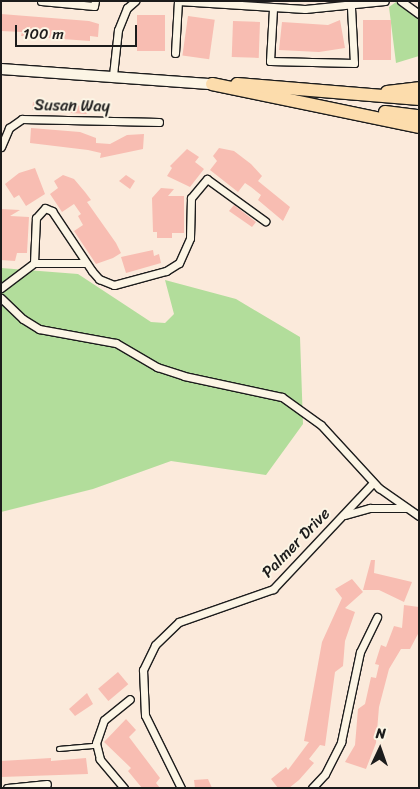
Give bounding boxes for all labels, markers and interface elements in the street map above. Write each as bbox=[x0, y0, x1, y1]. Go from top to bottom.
scale bar bbox=[18, 15, 140, 47]
text: 100 m bbox=[23, 21, 64, 47]
street label: Susan Way bbox=[34, 96, 110, 116]
street label: Palmer Drive bbox=[258, 504, 334, 582]
text: N bbox=[375, 721, 386, 746]
north arrow bbox=[355, 724, 405, 774]

